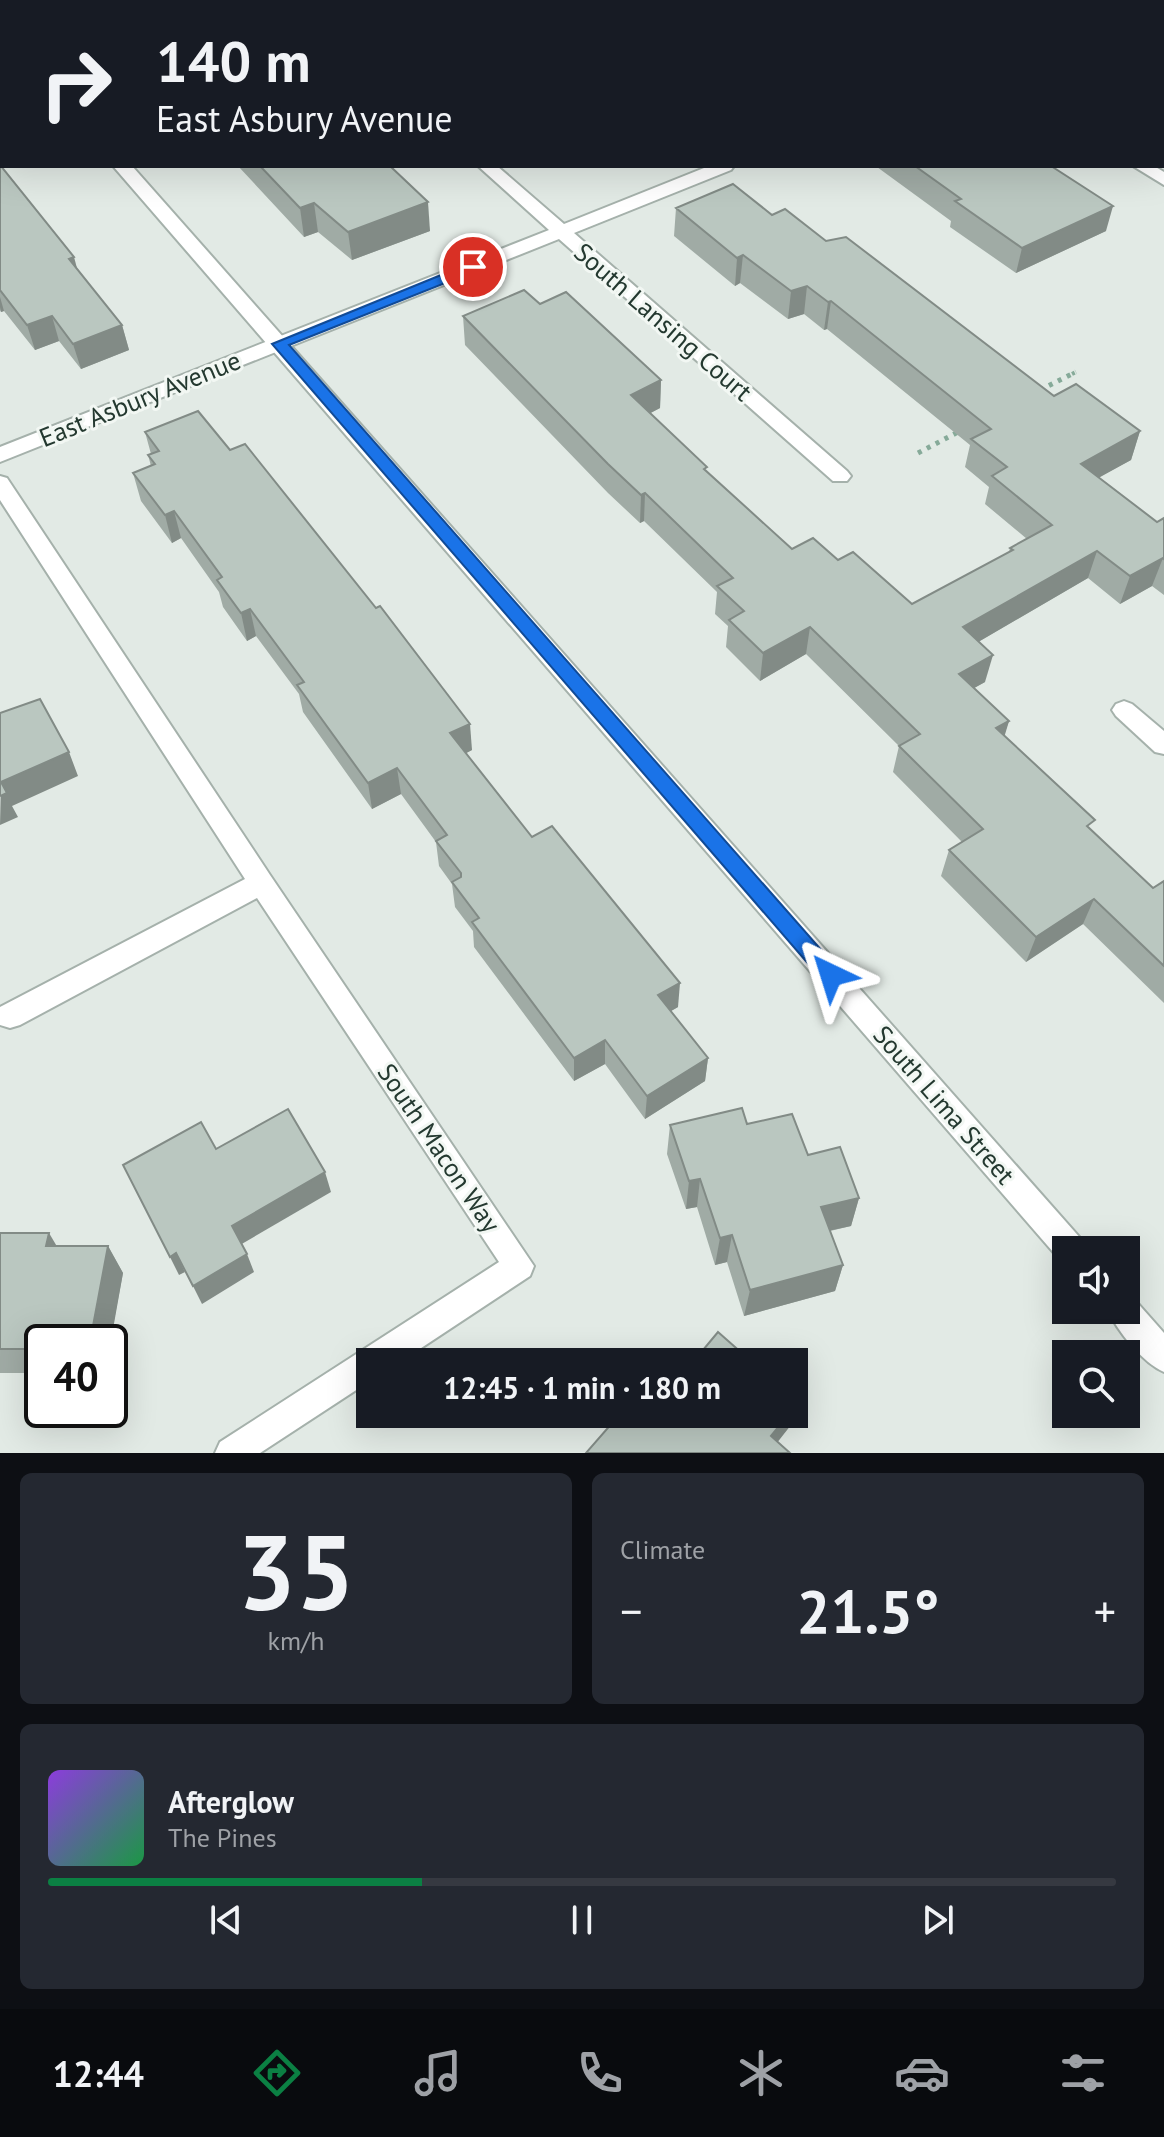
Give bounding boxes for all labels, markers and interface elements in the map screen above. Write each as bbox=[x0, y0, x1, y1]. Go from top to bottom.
text: 140 m bbox=[156, 25, 311, 97]
icon: right bbox=[24, 32, 128, 136]
text: East Asbury Avenue bbox=[156, 95, 453, 142]
pin bbox=[439, 233, 507, 301]
street label: South Lansing Court bbox=[568, 235, 759, 408]
icon: arrive bbox=[451, 245, 495, 289]
street label: East Asbury Avenue bbox=[34, 343, 245, 454]
position arrow bbox=[789, 933, 873, 1017]
street label: South Lima Street bbox=[866, 1019, 1022, 1191]
street label: South Macon Way bbox=[371, 1057, 508, 1238]
map controls bbox=[1052, 1236, 1140, 1428]
button: sound bbox=[1052, 1236, 1140, 1324]
speed limit sign: 40 bbox=[24, 1324, 128, 1428]
button: search bbox=[1052, 1340, 1140, 1428]
text: 12:45 · 1 min · 180 m bbox=[443, 1368, 721, 1407]
text: 35 bbox=[237, 1504, 355, 1639]
text: Climate bbox=[620, 1533, 705, 1566]
text: 21.5° bbox=[796, 1572, 940, 1650]
text: − bbox=[620, 1582, 642, 1639]
text: + bbox=[1094, 1582, 1116, 1639]
text: km/h bbox=[268, 1624, 325, 1657]
text: Afterglow bbox=[168, 1782, 294, 1821]
text: The Pines bbox=[168, 1821, 277, 1854]
icon: previous bbox=[204, 1898, 248, 1942]
icon: pause bbox=[560, 1898, 604, 1942]
icon: next bbox=[916, 1898, 960, 1942]
icon: directions bbox=[249, 2045, 305, 2101]
icon: music bbox=[410, 2045, 466, 2101]
icon: phone bbox=[572, 2045, 628, 2101]
icon: climate bbox=[733, 2045, 789, 2101]
icon: car bbox=[894, 2045, 950, 2101]
icon: filters bbox=[1055, 2045, 1111, 2101]
text: 12:44 bbox=[53, 2050, 144, 2097]

